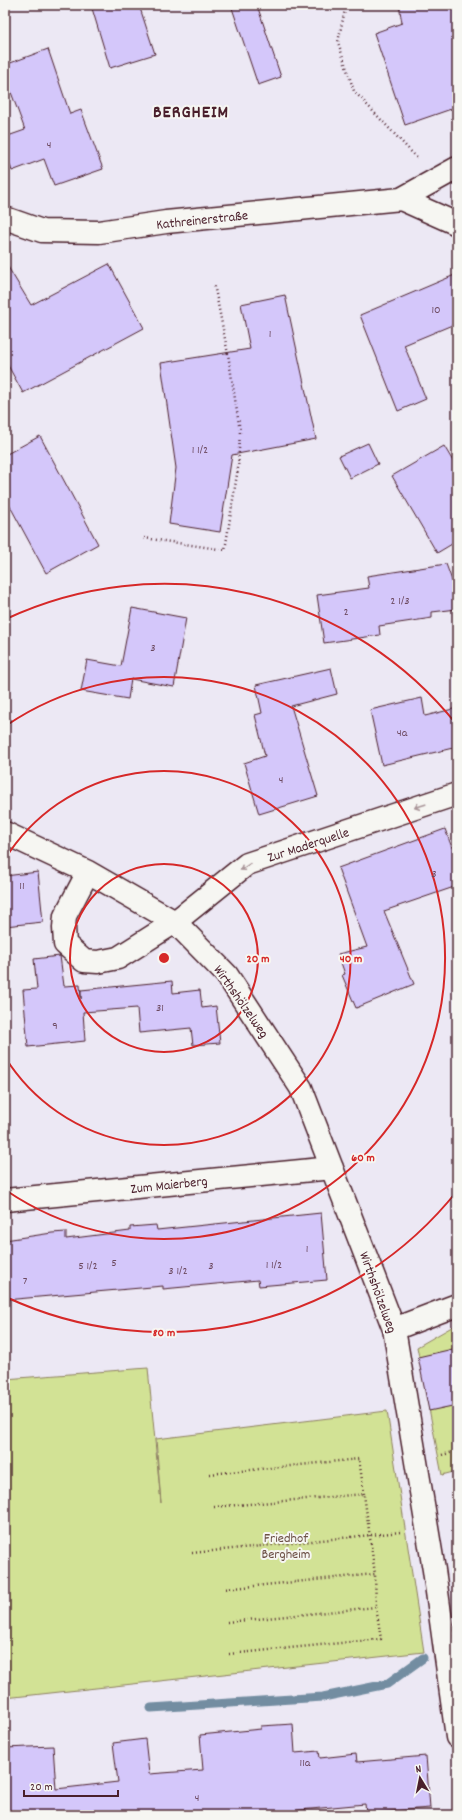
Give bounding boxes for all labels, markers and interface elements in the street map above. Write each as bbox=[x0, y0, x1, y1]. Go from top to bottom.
district label: BERGHEIM bbox=[153, 101, 229, 126]
house number: 4 bbox=[47, 137, 52, 154]
street label: Kathreinerstraße bbox=[155, 206, 249, 236]
house number: 10 bbox=[431, 302, 441, 319]
house number: 1 bbox=[269, 326, 271, 343]
house number: 1 1/2 bbox=[192, 442, 208, 459]
house number: 2 1/3 bbox=[390, 593, 410, 610]
house number: 2 bbox=[343, 604, 349, 621]
house number: 3 bbox=[150, 640, 156, 657]
house number: 4a bbox=[397, 725, 408, 742]
house number: 4 bbox=[279, 772, 284, 789]
one-way arrow bbox=[415, 803, 427, 811]
street label: Zur Maderquelle bbox=[265, 823, 352, 868]
one-way arrow bbox=[239, 863, 250, 871]
house number: 3 bbox=[431, 866, 437, 883]
house number: 11 bbox=[19, 878, 25, 895]
centre of rings bbox=[157, 951, 171, 965]
text: 20 m bbox=[247, 951, 269, 968]
text: 40 m bbox=[340, 951, 362, 968]
street label: Wirthshölzelweg bbox=[208, 961, 273, 1043]
house number: 31 bbox=[156, 1000, 164, 1017]
house number: 9 bbox=[52, 1018, 58, 1035]
text: 60 m bbox=[351, 1150, 375, 1167]
street label: Zum Maierberg bbox=[130, 1172, 209, 1200]
house number: 1 bbox=[306, 1241, 308, 1258]
street label: Wirthshölzelweg bbox=[353, 1249, 401, 1336]
house number: 5 bbox=[111, 1255, 117, 1272]
house number: 1 1/2 bbox=[266, 1257, 282, 1274]
house number: 5 1/2 bbox=[78, 1258, 98, 1275]
house number: 3 bbox=[208, 1258, 214, 1275]
house number: 3 1/2 bbox=[168, 1263, 188, 1280]
house number: 7 bbox=[23, 1273, 28, 1290]
text: 80 m bbox=[153, 1325, 175, 1342]
park label: Friedhof Bergheim bbox=[262, 1529, 310, 1565]
house number: 11a bbox=[300, 1755, 311, 1772]
north arrow bbox=[400, 1758, 440, 1798]
text: N bbox=[415, 1762, 423, 1778]
scale bar bbox=[24, 1772, 118, 1798]
text: 20 m bbox=[30, 1779, 53, 1796]
house number: 4 bbox=[195, 1790, 200, 1807]

